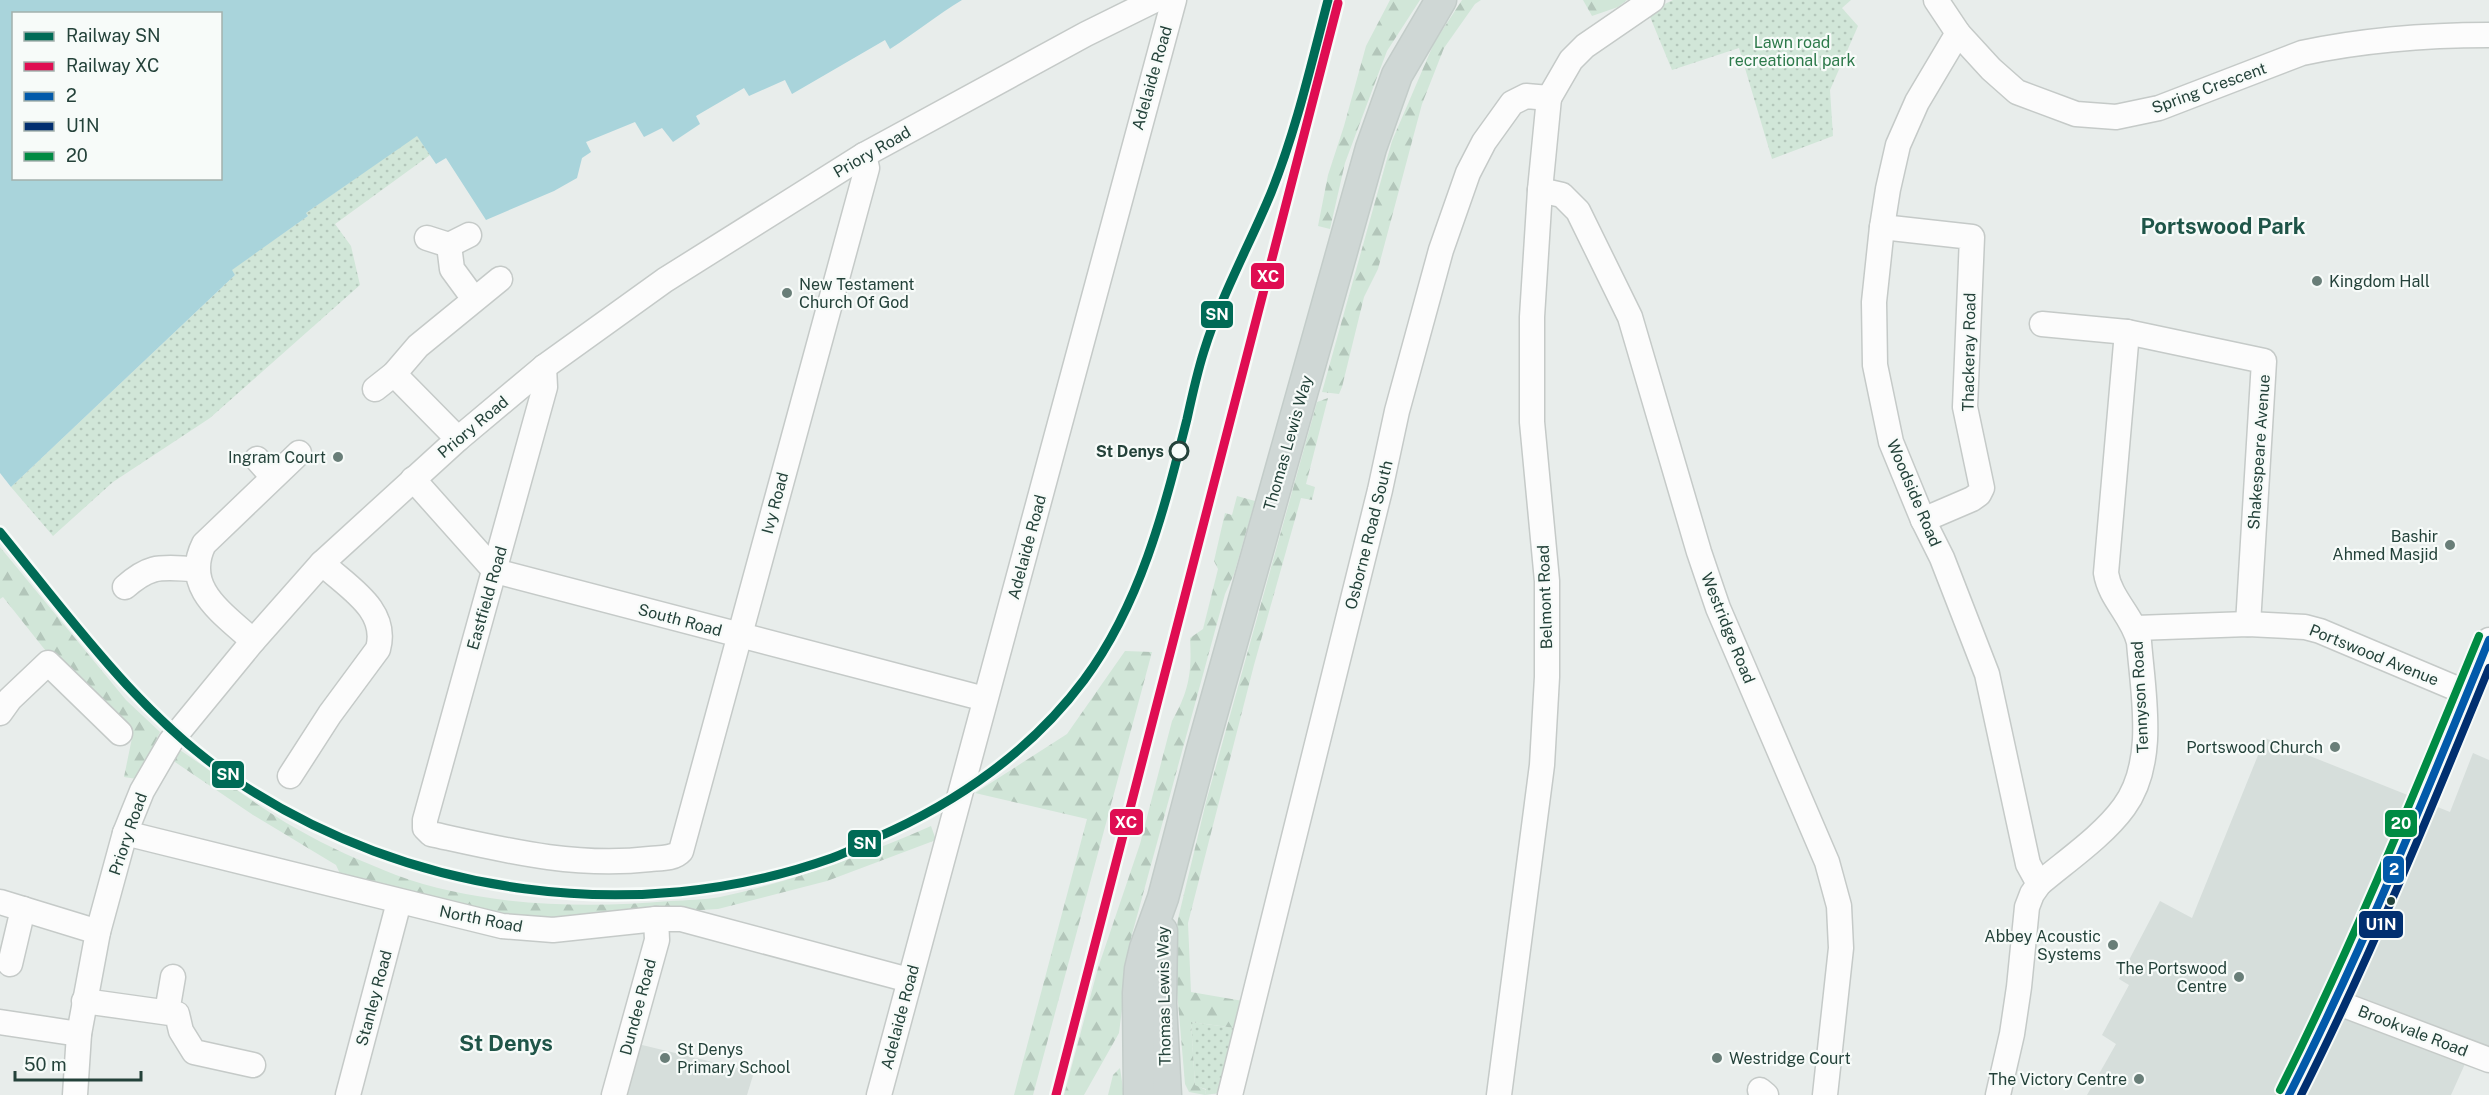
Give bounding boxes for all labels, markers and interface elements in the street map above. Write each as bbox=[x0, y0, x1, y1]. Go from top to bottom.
legend bbox=[12, 12, 222, 180]
street label: Adelaide Road bbox=[1128, 24, 1176, 132]
text: Railway SN bbox=[66, 25, 161, 46]
park label: Lawn road recreational park bbox=[1729, 33, 1855, 70]
text: Railway XC bbox=[66, 55, 160, 76]
street label: Spring Crescent bbox=[2149, 58, 2269, 118]
text: 2 bbox=[66, 85, 77, 106]
text: U1N bbox=[66, 115, 100, 136]
street label: Priory Road bbox=[830, 122, 914, 182]
text: 20 bbox=[66, 145, 88, 166]
district label: Portswood Park bbox=[2140, 213, 2306, 239]
line badge: XC bbox=[1250, 262, 1285, 290]
text: XC bbox=[1257, 267, 1279, 286]
place label: Kingdom Hall bbox=[2329, 272, 2430, 291]
marker: Kingdom Hall bbox=[2310, 274, 2324, 288]
place label: New Testament Church Of God bbox=[799, 275, 915, 312]
marker: New Testament Church Of God bbox=[780, 286, 794, 300]
street label: Thackeray Road bbox=[1958, 293, 1980, 411]
line badge: SN bbox=[1200, 300, 1234, 329]
text: SN bbox=[1205, 305, 1229, 324]
street label: Thomas Lewis Way bbox=[1260, 373, 1317, 513]
street label: Shakespeare Avenue bbox=[2244, 374, 2274, 530]
street label: Priory Road bbox=[434, 392, 512, 462]
street label: Woodside Road bbox=[1883, 437, 1945, 549]
marker: St Denys bbox=[1169, 441, 1189, 461]
place label: St Denys bbox=[1096, 442, 1164, 461]
place label: Ingram Court bbox=[228, 448, 326, 467]
marker: Ingram Court bbox=[331, 450, 345, 464]
street label: Osborne Road South bbox=[1341, 459, 1397, 611]
street label: Ivy Road bbox=[758, 470, 792, 536]
street label: Adelaide Road bbox=[1004, 493, 1050, 601]
place label: Bashir Ahmed Masjid bbox=[2332, 527, 2438, 564]
marker: Bashir Ahmed Masjid bbox=[2443, 538, 2457, 552]
street label: Eastfield Road bbox=[463, 544, 511, 652]
street label: Belmont Road bbox=[1534, 544, 1556, 650]
street label: Westridge Road bbox=[1697, 570, 1759, 686]
street label: South Road bbox=[636, 600, 724, 640]
street label: Portswood Avenue bbox=[2306, 620, 2442, 690]
street label: Tennyson Road bbox=[2128, 640, 2152, 754]
place label: Portswood Church bbox=[2186, 738, 2323, 757]
marker: Portswood Church bbox=[2328, 740, 2342, 754]
line badge: SN bbox=[211, 760, 245, 789]
text: SN bbox=[216, 765, 240, 784]
street label: Priory Road bbox=[105, 790, 151, 878]
line badge: XC bbox=[1109, 808, 1144, 836]
line badge: 20 bbox=[2384, 809, 2418, 838]
text: XC bbox=[1115, 813, 1137, 832]
text: 20 bbox=[2391, 814, 2411, 833]
line badge: SN bbox=[847, 829, 882, 858]
text: SN bbox=[853, 834, 877, 853]
line badge: 2 bbox=[2382, 855, 2405, 884]
text: 2 bbox=[2389, 860, 2399, 879]
unlabelled marker bbox=[2385, 895, 2397, 907]
street label: North Road bbox=[438, 902, 524, 936]
line badge: U1N bbox=[2358, 910, 2404, 939]
text: U1N bbox=[2366, 915, 2396, 934]
street label: Thomas Lewis Way bbox=[1153, 925, 1175, 1066]
place label: Abbey Acoustic Systems bbox=[1984, 927, 2101, 964]
marker: Abbey Acoustic Systems bbox=[2106, 938, 2120, 952]
street label: Stanley Road bbox=[352, 948, 396, 1048]
street label: Dundee Road bbox=[616, 957, 660, 1057]
place label: The Portswood Centre bbox=[2116, 959, 2227, 996]
street label: Adelaide Road bbox=[877, 963, 923, 1071]
marker: The Portswood Centre bbox=[2232, 970, 2246, 984]
street label: Brookvale Road bbox=[2355, 1001, 2471, 1061]
district label: St Denys bbox=[459, 1030, 553, 1056]
place label: St Denys Primary School bbox=[677, 1040, 791, 1077]
scale bar bbox=[15, 1044, 141, 1082]
place label: Westridge Court bbox=[1729, 1049, 1851, 1068]
marker: St Denys Primary School bbox=[658, 1051, 672, 1065]
marker: Westridge Court bbox=[1710, 1051, 1724, 1065]
text: 50 m bbox=[24, 1054, 67, 1075]
place label: The Victory Centre bbox=[1988, 1070, 2127, 1089]
marker: The Victory Centre bbox=[2132, 1072, 2146, 1086]

